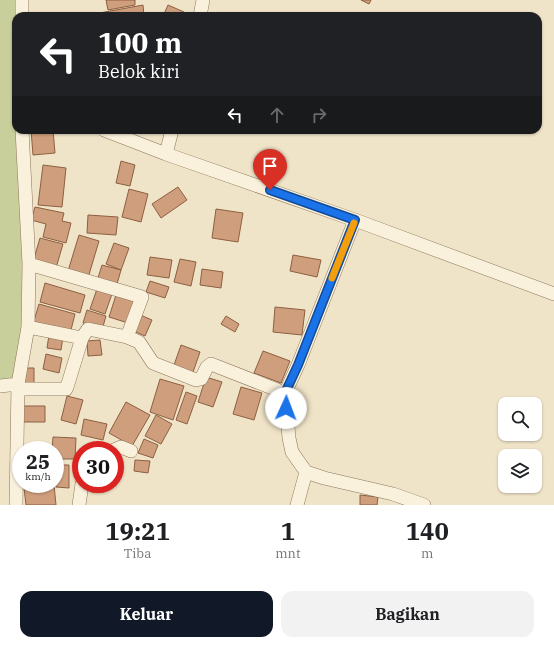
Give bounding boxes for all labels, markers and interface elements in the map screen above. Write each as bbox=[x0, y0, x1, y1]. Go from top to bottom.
text: 100 m bbox=[98, 24, 182, 61]
icon: left bbox=[32, 28, 84, 80]
text: Belok kiri bbox=[98, 60, 180, 83]
icon: left bbox=[224, 104, 246, 126]
icon: ahead bbox=[266, 104, 288, 126]
icon: right bbox=[308, 104, 330, 126]
pin bbox=[253, 149, 287, 190]
icon: arrive bbox=[259, 155, 281, 177]
position arrow bbox=[265, 387, 307, 429]
map controls bbox=[498, 397, 542, 493]
button: search bbox=[498, 397, 542, 441]
speed limit sign: 30 bbox=[72, 441, 124, 493]
text: 25 bbox=[26, 448, 50, 475]
button: layers bbox=[498, 449, 542, 493]
text: km/h bbox=[25, 470, 51, 483]
text: 19:21 bbox=[105, 515, 170, 547]
text: 1 bbox=[281, 515, 295, 547]
text: 140 bbox=[406, 515, 449, 547]
text: Tiba bbox=[124, 545, 151, 562]
text: mnt bbox=[275, 545, 300, 562]
text: m bbox=[421, 545, 433, 562]
button: Keluar bbox=[20, 591, 273, 637]
button: Bagikan bbox=[281, 591, 534, 637]

